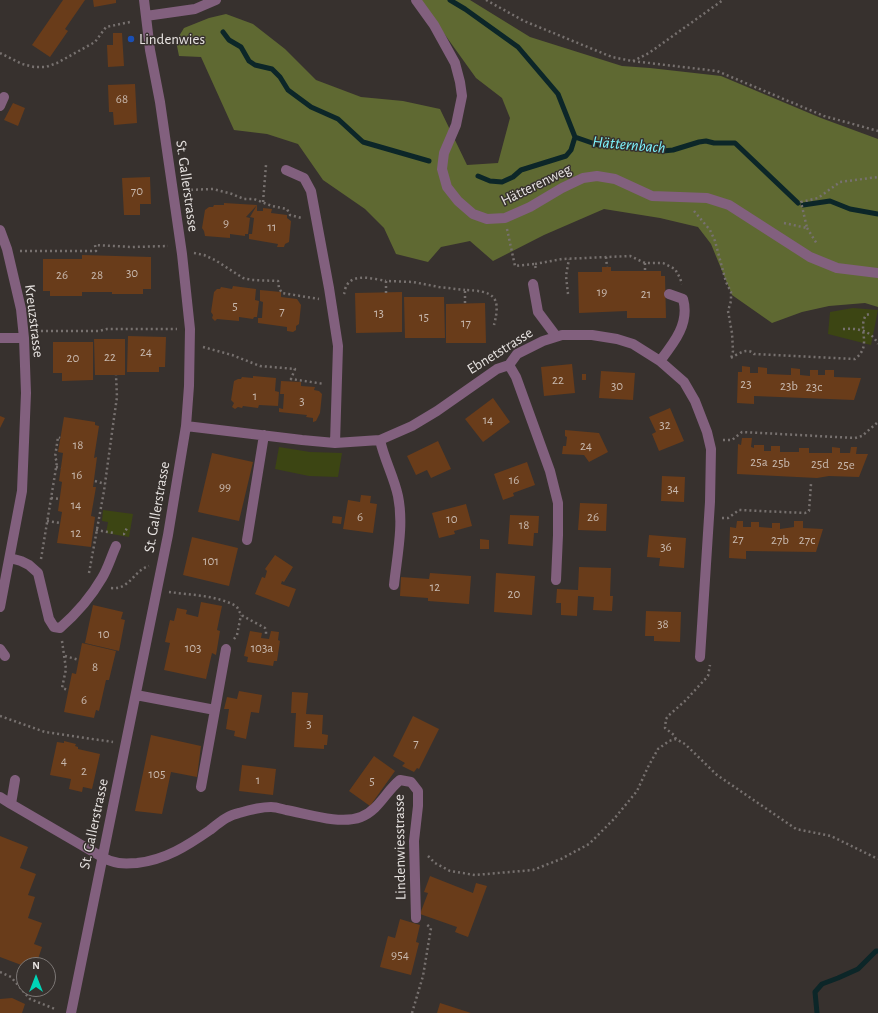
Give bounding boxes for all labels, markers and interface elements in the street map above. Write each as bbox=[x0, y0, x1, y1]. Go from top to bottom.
place label: Lindenwies bbox=[139, 30, 205, 48]
marker: Lindenwies bbox=[126, 34, 136, 44]
house number: 68 bbox=[116, 91, 128, 107]
water label: Hätternbach bbox=[592, 132, 666, 158]
street label: St. Gallerstrasse bbox=[172, 139, 202, 233]
street label: Hätterenweg bbox=[498, 160, 574, 210]
house number: 70 bbox=[131, 183, 143, 199]
house number: 9 bbox=[223, 215, 229, 231]
house number: 11 bbox=[268, 219, 276, 235]
house number: 30 bbox=[126, 265, 138, 281]
house number: 26 bbox=[56, 267, 68, 283]
house number: 28 bbox=[91, 267, 103, 283]
street label: Kreuzstrasse bbox=[21, 283, 47, 359]
house number: 19 bbox=[597, 284, 607, 300]
house number: 21 bbox=[641, 286, 651, 302]
house number: 5 bbox=[232, 298, 238, 314]
house number: 7 bbox=[279, 303, 285, 319]
house number: 13 bbox=[374, 305, 384, 321]
house number: 15 bbox=[419, 309, 429, 325]
house number: 17 bbox=[461, 315, 471, 331]
street label: Ebnetstrasse bbox=[464, 324, 536, 378]
house number: 24 bbox=[140, 344, 152, 360]
house number: 22 bbox=[104, 349, 116, 365]
house number: 20 bbox=[67, 350, 79, 366]
house number: 22 bbox=[552, 372, 564, 388]
house number: 23 bbox=[740, 376, 752, 392]
house number: 30 bbox=[611, 378, 623, 394]
house number: 23b bbox=[780, 378, 798, 394]
house number: 23c bbox=[806, 379, 822, 395]
house number: 1 bbox=[253, 388, 257, 404]
house number: 3 bbox=[299, 393, 305, 409]
house number: 14 bbox=[483, 412, 493, 428]
house number: 32 bbox=[659, 417, 671, 433]
house number: 18 bbox=[73, 437, 83, 453]
house number: 24 bbox=[580, 438, 592, 454]
house number: 25a bbox=[750, 454, 768, 470]
house number: 25b bbox=[772, 455, 790, 471]
house number: 25d bbox=[811, 456, 829, 472]
house number: 25e bbox=[837, 457, 855, 473]
street label: St. Gallerstrasse bbox=[140, 460, 174, 554]
house number: 16 bbox=[72, 467, 82, 483]
house number: 16 bbox=[509, 472, 519, 488]
house number: 99 bbox=[219, 479, 231, 495]
house number: 34 bbox=[667, 481, 679, 497]
house number: 14 bbox=[71, 497, 81, 513]
house number: 6 bbox=[357, 509, 363, 525]
house number: 26 bbox=[587, 509, 599, 525]
house number: 10 bbox=[446, 511, 458, 527]
house number: 18 bbox=[519, 517, 529, 533]
house number: 12 bbox=[71, 525, 81, 541]
house number: 27 bbox=[732, 531, 744, 547]
house number: 27b bbox=[771, 532, 789, 548]
house number: 27c bbox=[799, 532, 815, 548]
house number: 36 bbox=[660, 539, 672, 555]
house number: 101 bbox=[203, 553, 219, 569]
house number: 12 bbox=[430, 579, 440, 595]
house number: 20 bbox=[508, 586, 520, 602]
house number: 38 bbox=[657, 616, 669, 632]
house number: 10 bbox=[98, 626, 110, 642]
house number: 103 bbox=[185, 640, 201, 656]
house number: 103a bbox=[251, 640, 273, 656]
house number: 8 bbox=[92, 659, 98, 675]
house number: 6 bbox=[81, 692, 87, 708]
house number: 3 bbox=[306, 716, 312, 732]
house number: 7 bbox=[413, 735, 419, 751]
house number: 4 bbox=[61, 753, 67, 769]
house number: 2 bbox=[81, 763, 87, 779]
house number: 105 bbox=[149, 766, 165, 782]
house number: 1 bbox=[256, 772, 260, 788]
house number: 5 bbox=[369, 773, 375, 789]
street label: St. Gallerstrasse bbox=[76, 777, 112, 871]
street label: Lindenwiesstrasse bbox=[390, 794, 410, 900]
house number: 954 bbox=[391, 947, 409, 963]
north arrow bbox=[16, 957, 56, 997]
text: N bbox=[32, 960, 40, 971]

